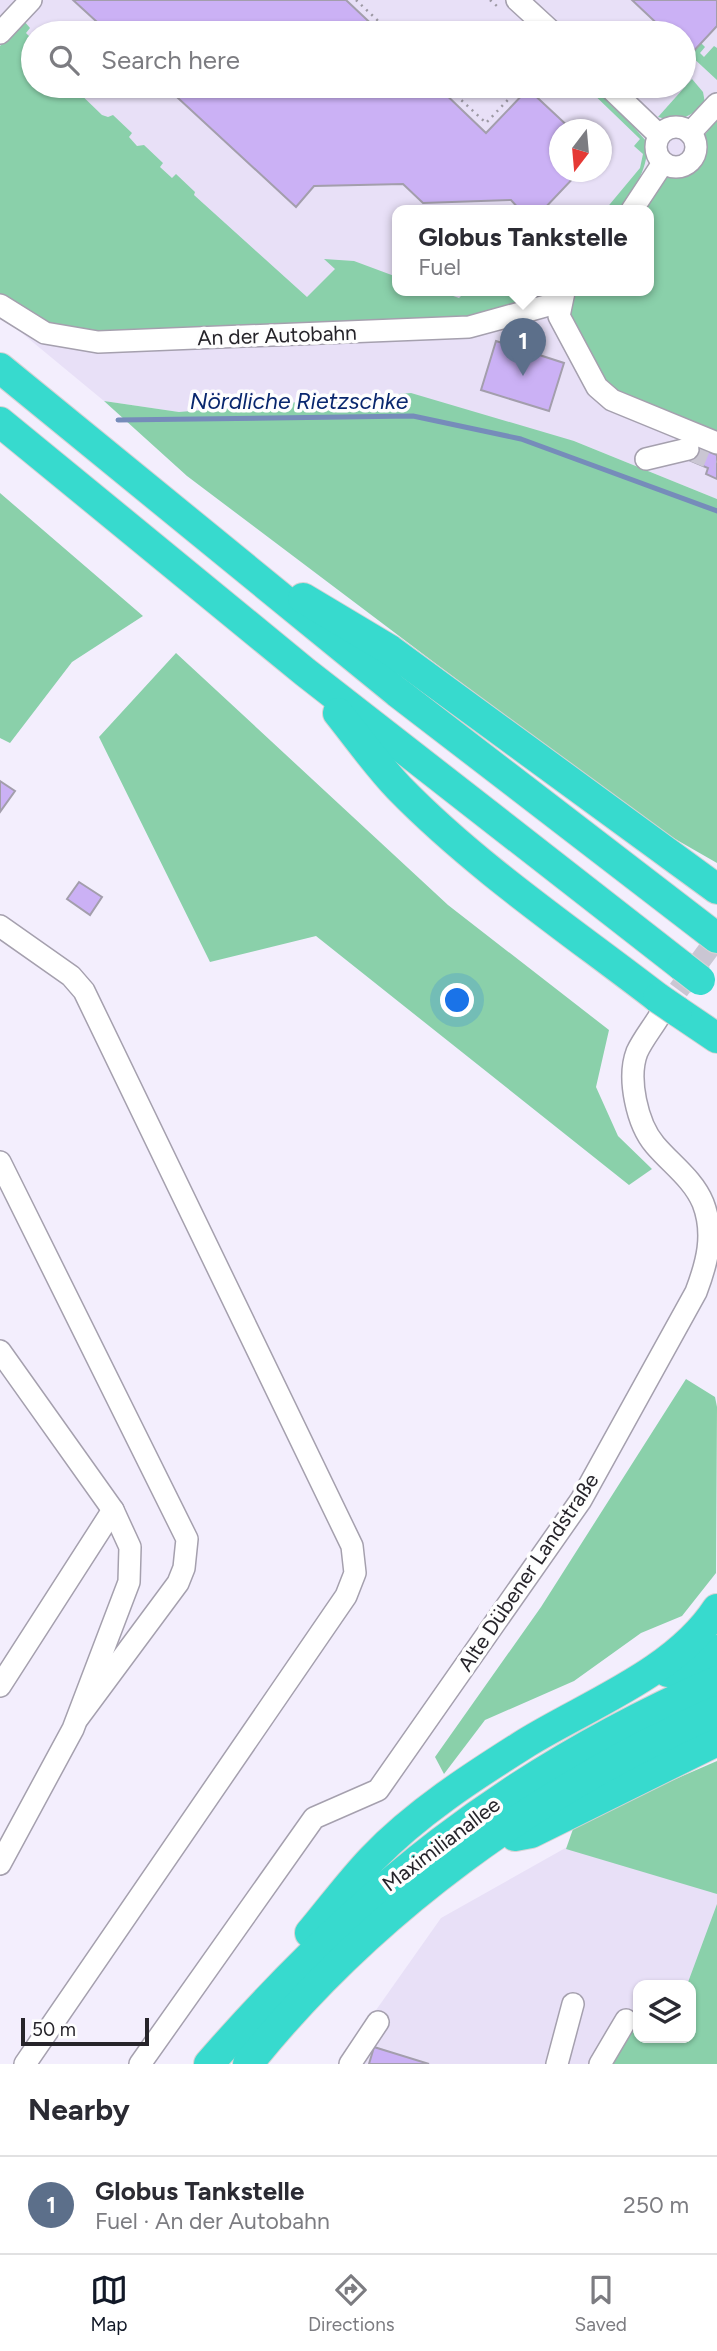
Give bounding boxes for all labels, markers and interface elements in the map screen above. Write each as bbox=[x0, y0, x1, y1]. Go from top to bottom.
search box bbox=[21, 21, 696, 98]
icon: search bbox=[45, 41, 83, 79]
text: Search here bbox=[101, 44, 240, 76]
north arrow bbox=[549, 119, 612, 182]
popup bbox=[392, 205, 654, 296]
text: Globus Tankstelle bbox=[418, 221, 628, 253]
text: Fuel bbox=[418, 253, 461, 281]
pin: 1 bbox=[500, 318, 546, 376]
street label: An der Autobahn bbox=[197, 320, 357, 350]
water label: Nördliche Rietzschke bbox=[190, 387, 409, 415]
your location bbox=[440, 983, 474, 1017]
street label: Alte Dübener Landstraße bbox=[452, 1468, 604, 1676]
street label: Maximilianallee bbox=[377, 1792, 505, 1896]
map controls bbox=[633, 1980, 696, 2043]
button: layers bbox=[633, 1980, 696, 2043]
scale bar bbox=[21, 2015, 149, 2047]
text: 50 m bbox=[32, 2018, 76, 2041]
text: Nearby bbox=[28, 2091, 130, 2128]
text: Globus Tankstelle bbox=[95, 2175, 304, 2207]
text: 1 bbox=[46, 2191, 56, 2219]
text: 250 m bbox=[623, 2191, 689, 2219]
text: Fuel · An der Autobahn bbox=[95, 2207, 330, 2235]
tab: Map bbox=[90, 2271, 128, 2336]
tab: Directions bbox=[308, 2271, 395, 2336]
tab: Saved bbox=[575, 2271, 627, 2336]

